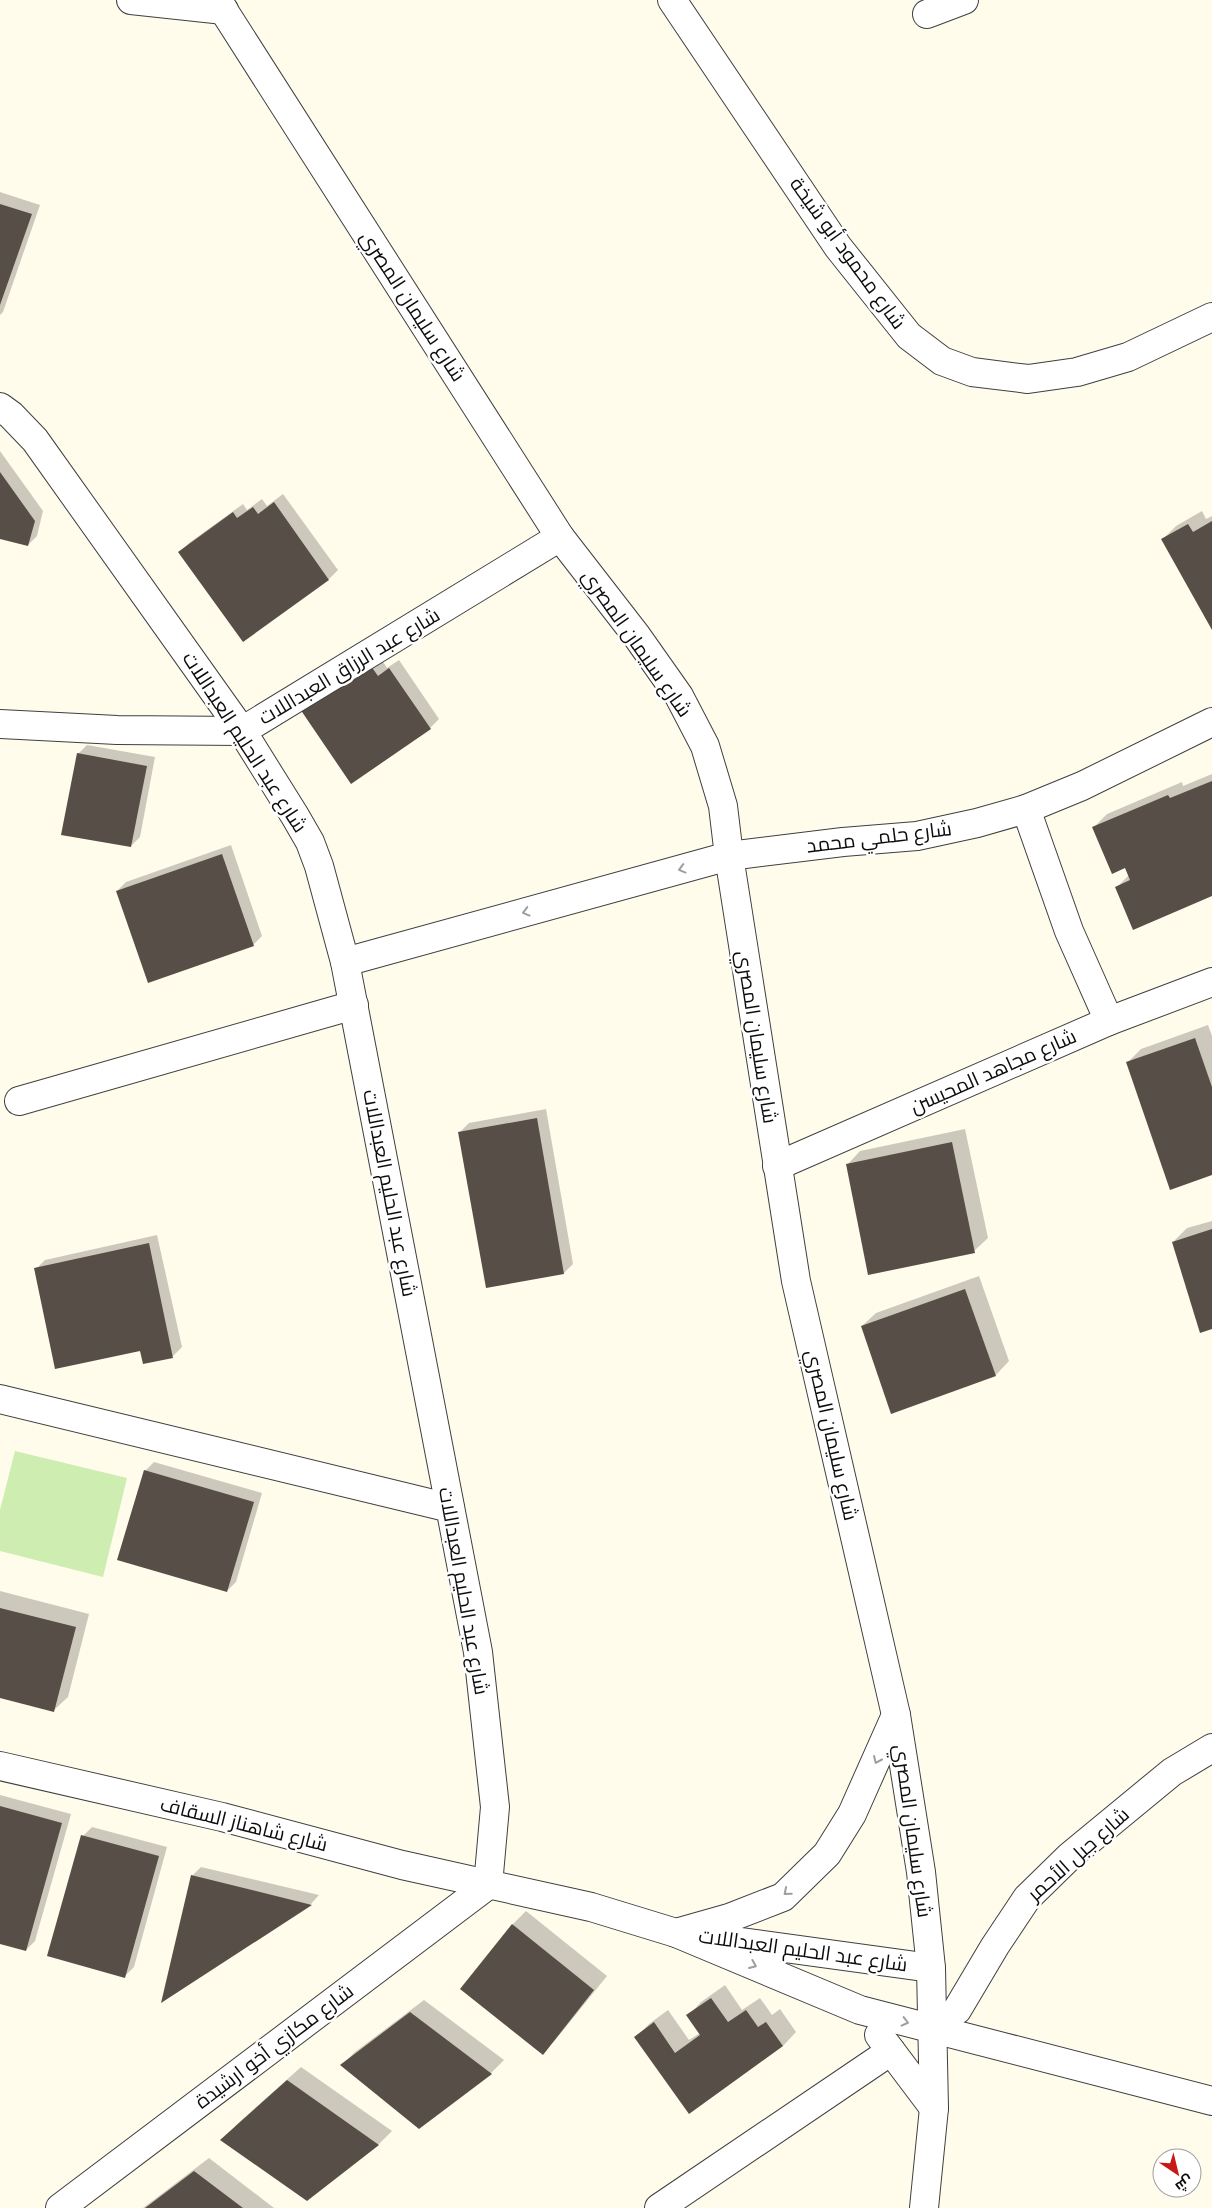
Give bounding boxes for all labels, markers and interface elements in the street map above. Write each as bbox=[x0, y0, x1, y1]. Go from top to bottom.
street label: شارع محمود أبو شيخة bbox=[782, 171, 913, 336]
street label: شارع سليمان المصري bbox=[352, 225, 472, 388]
street label: شارع سليمان المصري bbox=[574, 563, 699, 724]
street label: شارع عبد الرزاق العبداللات bbox=[253, 601, 446, 733]
street label: شارع عبد الحليم العبداللات bbox=[174, 646, 314, 839]
street label: شارع حلمي محمد bbox=[805, 814, 954, 862]
one-way arrow bbox=[679, 863, 687, 873]
one-way arrow bbox=[521, 906, 530, 917]
street label: شارع سليمان المصري bbox=[728, 949, 784, 1126]
street label: شارع مجاهد المحيسن bbox=[905, 1022, 1081, 1122]
street label: شارع عبد الحليم العبداللات bbox=[354, 1087, 424, 1299]
street label: شارع سليمان المصري bbox=[797, 1347, 865, 1524]
street label: شارع عبد الحليم العبداللات bbox=[430, 1485, 496, 1697]
street label: شارع سليمان المصري bbox=[885, 1743, 939, 1920]
one-way arrow bbox=[872, 1755, 883, 1764]
street label: شارع شاهناز السقاف bbox=[157, 1790, 331, 1860]
street label: شارع جبل الأحمر bbox=[1020, 1801, 1136, 1910]
one-way arrow bbox=[783, 1887, 792, 1896]
street label: شارع عبد الحليم العبداللات bbox=[697, 1921, 909, 1980]
one-way arrow bbox=[748, 1959, 757, 1970]
street label: شارع مكازي أخو ارشيدة bbox=[189, 1977, 360, 2117]
one-way arrow bbox=[900, 2016, 908, 2026]
north arrow bbox=[1152, 2148, 1202, 2198]
text: ش bbox=[1171, 2169, 1198, 2197]

